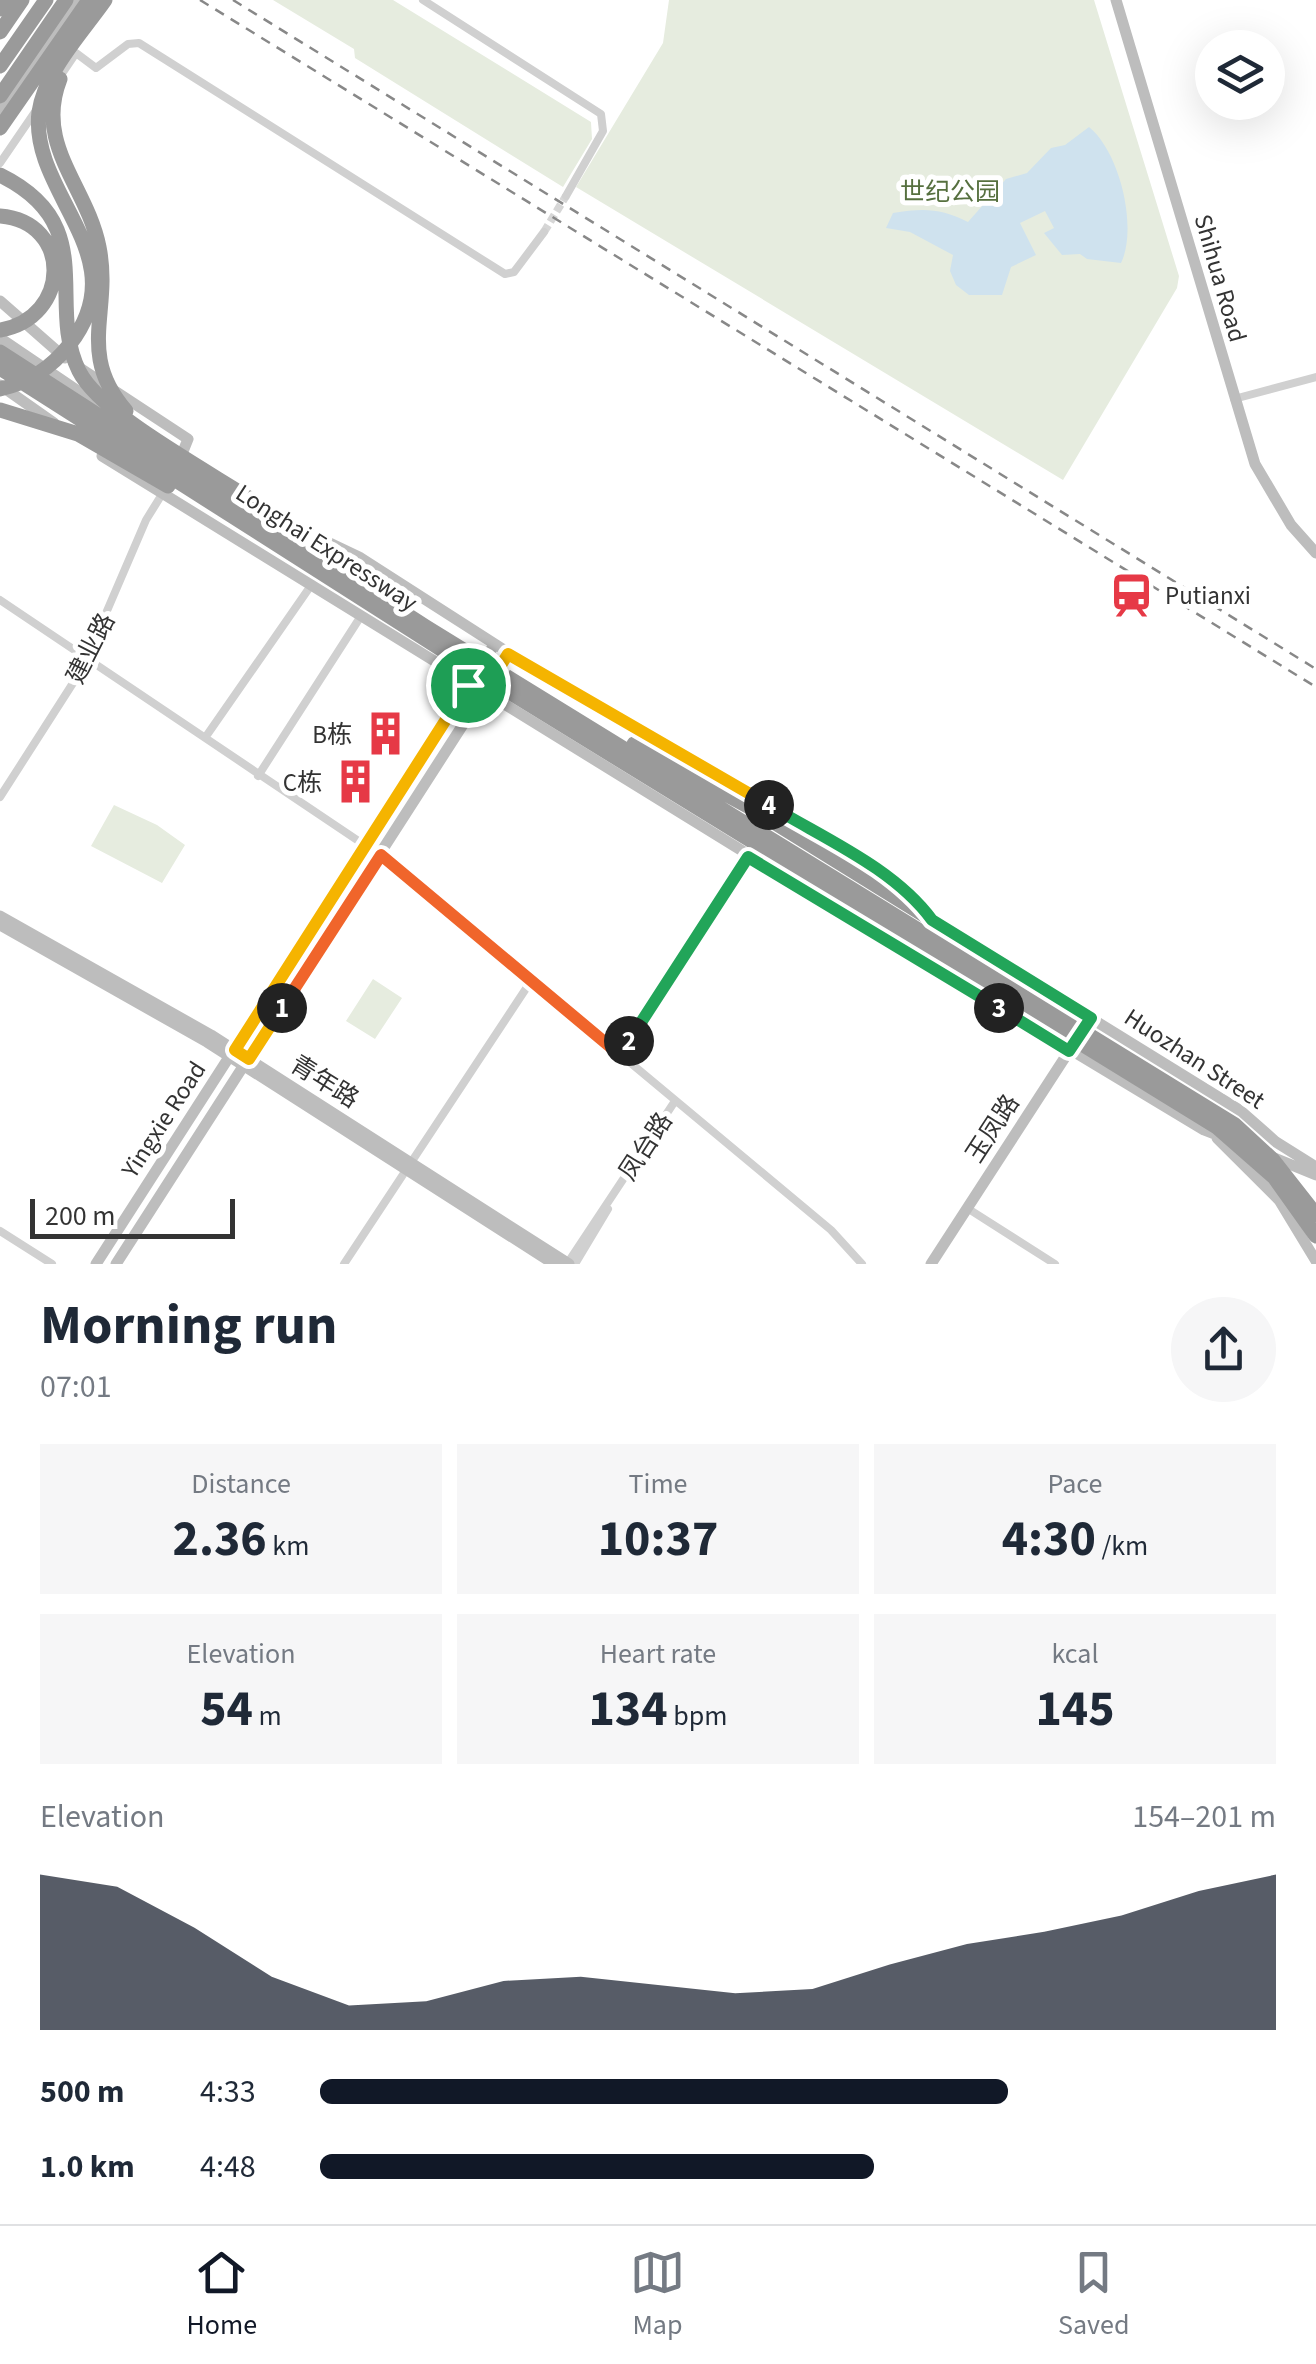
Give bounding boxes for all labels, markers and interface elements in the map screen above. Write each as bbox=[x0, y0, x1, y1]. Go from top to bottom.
map controls bbox=[1195, 30, 1285, 120]
button: layers bbox=[1195, 30, 1285, 120]
park label: 世纪公园 bbox=[900, 174, 1000, 210]
street label: Shihua Road bbox=[1185, 210, 1255, 346]
street label: Longhai Expressway bbox=[228, 475, 425, 620]
station icon: Putianxi bbox=[1108, 571, 1156, 619]
place label: Putianxi bbox=[1165, 578, 1251, 614]
street label: 建业路 bbox=[58, 607, 124, 690]
pin bbox=[426, 643, 511, 728]
icon: arrive bbox=[441, 658, 496, 713]
building icon: B栋 bbox=[361, 710, 409, 758]
place label: B栋 bbox=[312, 717, 352, 753]
building icon: C栋 bbox=[331, 758, 379, 806]
place label: C栋 bbox=[283, 765, 322, 801]
pin: 4 bbox=[744, 780, 794, 830]
text: 4 bbox=[762, 785, 776, 825]
pin: 1 bbox=[257, 983, 307, 1033]
pin: 3 bbox=[974, 983, 1024, 1033]
text: 1 bbox=[275, 988, 289, 1028]
text: 3 bbox=[992, 988, 1006, 1028]
street label: Huozhan Street bbox=[1117, 1000, 1272, 1118]
pin: 2 bbox=[604, 1016, 654, 1066]
text: 2 bbox=[622, 1021, 636, 1061]
street label: 青年路 bbox=[283, 1047, 366, 1117]
street label: Yingxie Road bbox=[112, 1054, 215, 1186]
street label: 玉凤路 bbox=[957, 1087, 1028, 1170]
street label: 凤台路 bbox=[610, 1105, 681, 1188]
scale bar bbox=[30, 1194, 235, 1238]
text: 200 m bbox=[45, 1196, 116, 1236]
text: Morning run bbox=[40, 1287, 337, 1365]
button: share bbox=[1171, 1297, 1276, 1402]
text: 07:01 bbox=[40, 1364, 112, 1410]
text: Distance bbox=[191, 1464, 291, 1504]
text: Time bbox=[629, 1464, 688, 1504]
text: Pace bbox=[1048, 1464, 1102, 1504]
text: 2.36 bbox=[173, 1504, 267, 1575]
text: 10:37 bbox=[598, 1504, 718, 1575]
text: 4:30 bbox=[1002, 1504, 1096, 1575]
text: km bbox=[267, 1526, 309, 1566]
text: /km bbox=[1096, 1526, 1148, 1566]
text: Elevation bbox=[186, 1634, 296, 1674]
text: Heart rate bbox=[600, 1634, 716, 1674]
text: kcal bbox=[1051, 1634, 1099, 1674]
text: 54 bbox=[200, 1674, 253, 1745]
text: 134 bbox=[588, 1674, 668, 1745]
text: 145 bbox=[1035, 1674, 1115, 1745]
text: m bbox=[253, 1696, 282, 1736]
text: bpm bbox=[668, 1696, 728, 1736]
text: Elevation bbox=[40, 1794, 165, 1840]
text: 154–201 m bbox=[1132, 1794, 1276, 1840]
text: 500 m bbox=[40, 2069, 125, 2115]
text: 4:33 bbox=[200, 2069, 256, 2115]
text: 1.0 km bbox=[40, 2144, 135, 2190]
text: 4:48 bbox=[200, 2144, 256, 2190]
tab: Home bbox=[186, 2245, 257, 2345]
tab: Map bbox=[630, 2245, 685, 2345]
tab: Saved bbox=[1058, 2245, 1129, 2345]

